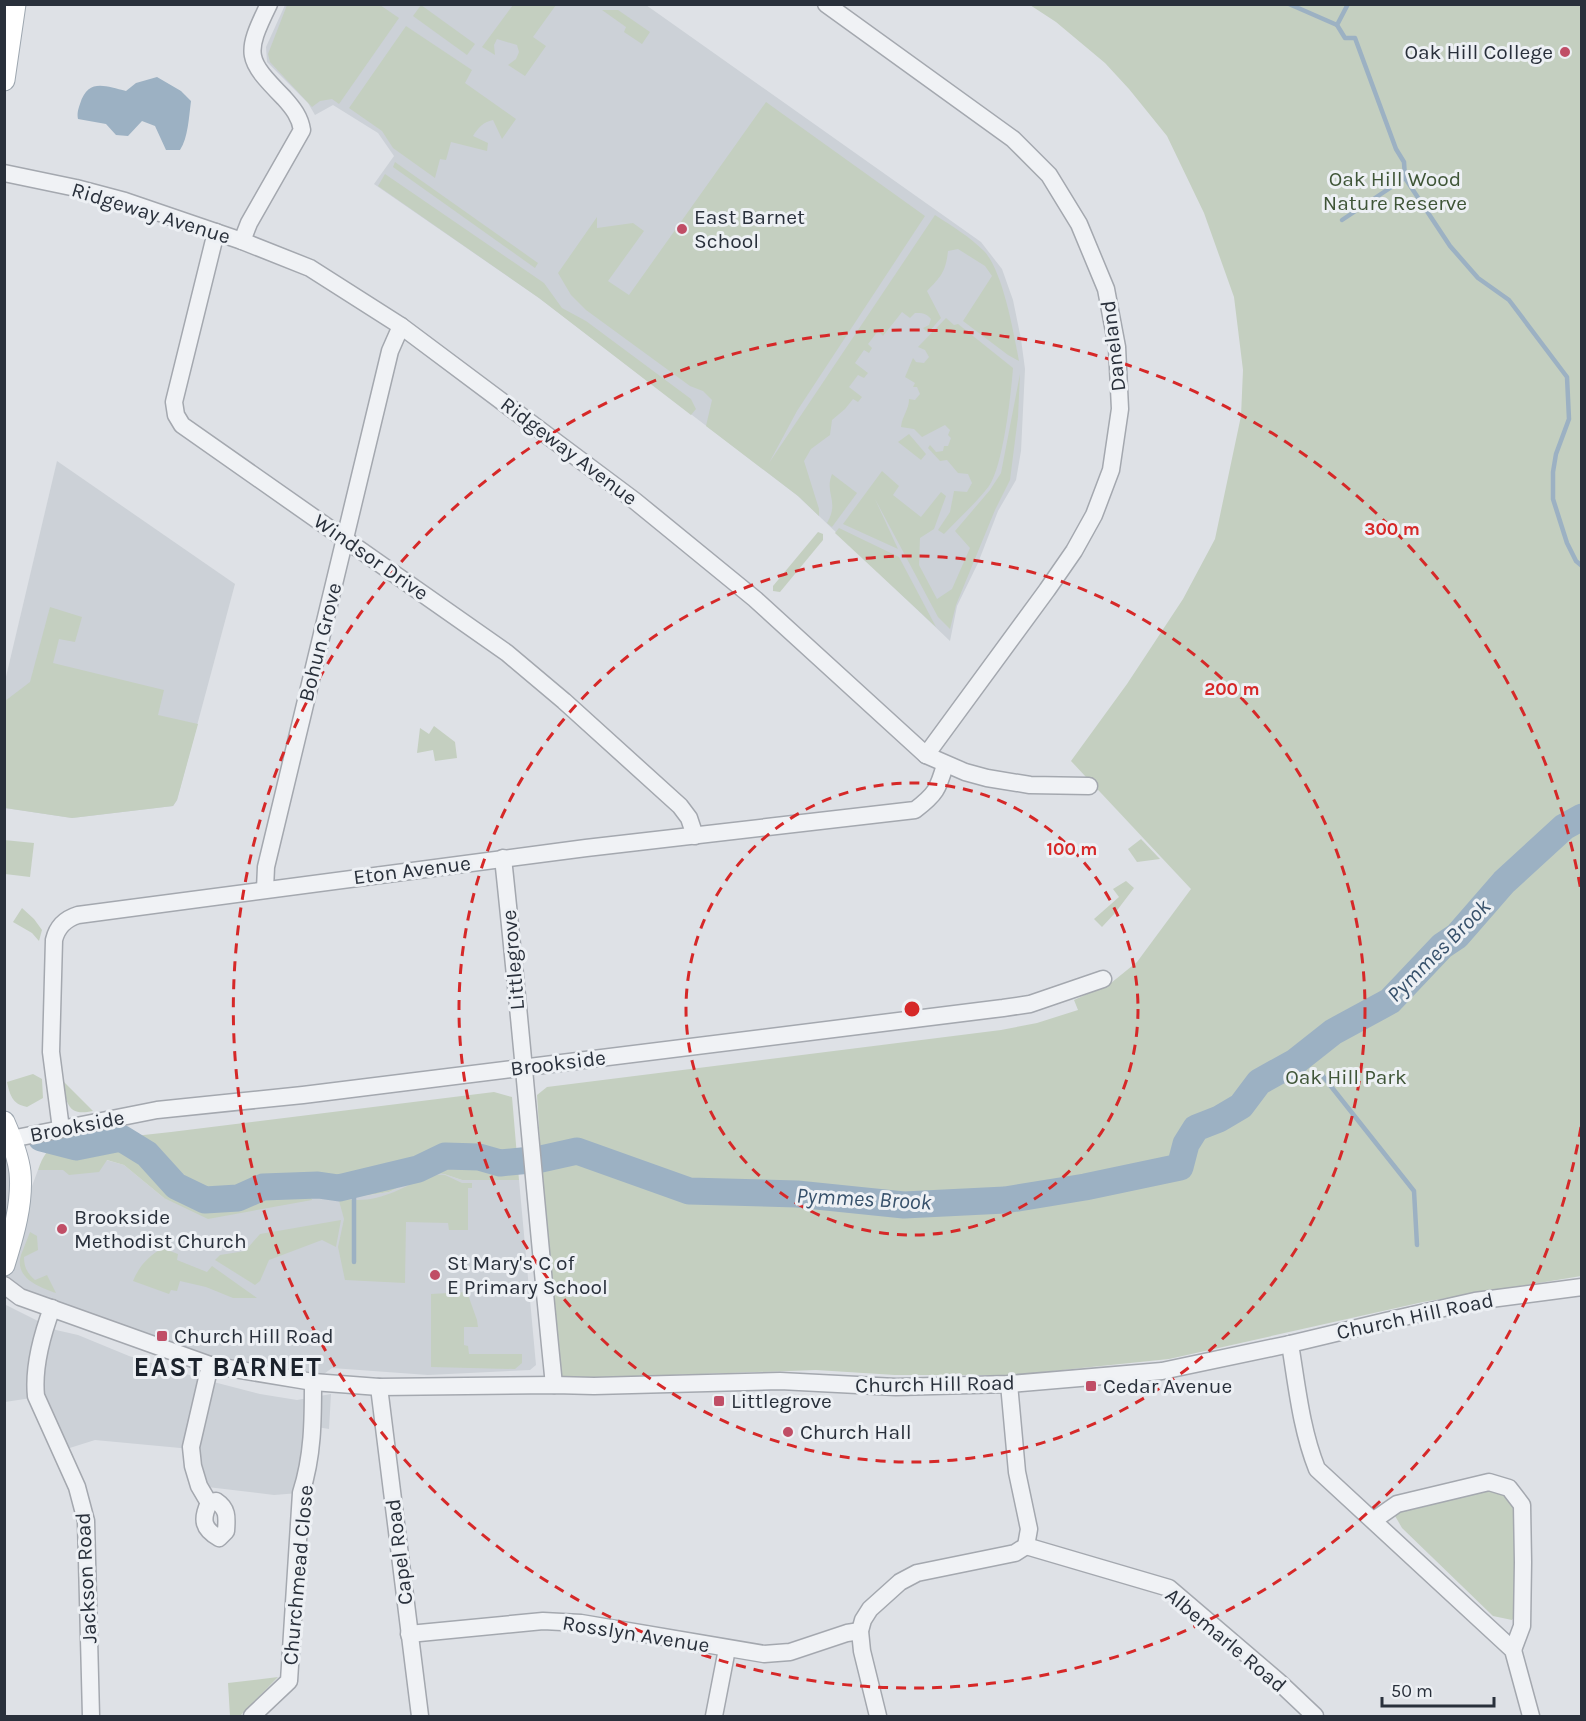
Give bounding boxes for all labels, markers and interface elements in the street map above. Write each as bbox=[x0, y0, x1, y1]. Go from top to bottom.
place label: Oak Hill College bbox=[1404, 40, 1553, 64]
marker: Oak Hill College bbox=[1558, 45, 1572, 59]
park label: Oak Hill Wood Nature Reserve bbox=[1323, 167, 1467, 215]
street label: Ridgeway Avenue bbox=[69, 177, 233, 249]
place label: East Barnet School bbox=[694, 205, 805, 253]
marker: East Barnet School bbox=[675, 222, 689, 236]
street label: Daneland bbox=[1096, 299, 1130, 393]
street label: Ridgeway Avenue bbox=[496, 392, 642, 510]
street label: Windsor Drive bbox=[309, 509, 433, 605]
text: 300 m bbox=[1364, 518, 1420, 540]
street label: Bohun Grove bbox=[294, 580, 346, 704]
text: 200 m bbox=[1204, 678, 1260, 700]
text: 100 m bbox=[1047, 838, 1097, 860]
street label: Eton Avenue bbox=[352, 851, 472, 889]
water label: Pymmes Brook bbox=[1382, 893, 1496, 1008]
street label: Littlegrove bbox=[497, 909, 529, 1011]
centre of rings bbox=[902, 999, 922, 1019]
street label: Brookside bbox=[509, 1045, 607, 1081]
park label: Oak Hill Park bbox=[1285, 1065, 1407, 1089]
street label: Brookside bbox=[28, 1105, 126, 1147]
water label: Pymmes Brook bbox=[796, 1182, 933, 1216]
place label: Brookside Methodist Church bbox=[74, 1205, 247, 1253]
marker: Brookside Methodist Church bbox=[55, 1222, 69, 1236]
place label: St Mary's C of E Primary School bbox=[447, 1251, 608, 1299]
marker: St Mary's C of E Primary School bbox=[428, 1268, 442, 1282]
street label: Church Hill Road bbox=[1334, 1288, 1496, 1344]
place label: Church Hill Road bbox=[174, 1324, 334, 1348]
marker: Church Hill Road bbox=[155, 1329, 169, 1343]
district label: EAST BARNET bbox=[134, 1351, 322, 1383]
street label: Church Hill Road bbox=[855, 1371, 1015, 1397]
place label: Cedar Avenue bbox=[1103, 1374, 1232, 1398]
marker: Cedar Avenue bbox=[1084, 1379, 1098, 1393]
place label: Littlegrove bbox=[731, 1389, 832, 1413]
marker: Littlegrove bbox=[712, 1394, 726, 1408]
place label: Church Hall bbox=[800, 1420, 912, 1444]
marker: Church Hall bbox=[781, 1425, 795, 1439]
street label: Churchmead Close bbox=[278, 1484, 318, 1666]
street label: Capel Road bbox=[381, 1498, 417, 1606]
street label: Jackson Road bbox=[71, 1512, 101, 1644]
street label: Albemarle Road bbox=[1161, 1583, 1291, 1697]
street label: Rosslyn Avenue bbox=[561, 1611, 711, 1657]
scale bar bbox=[1382, 1670, 1494, 1708]
text: 50 m bbox=[1391, 1680, 1433, 1702]

